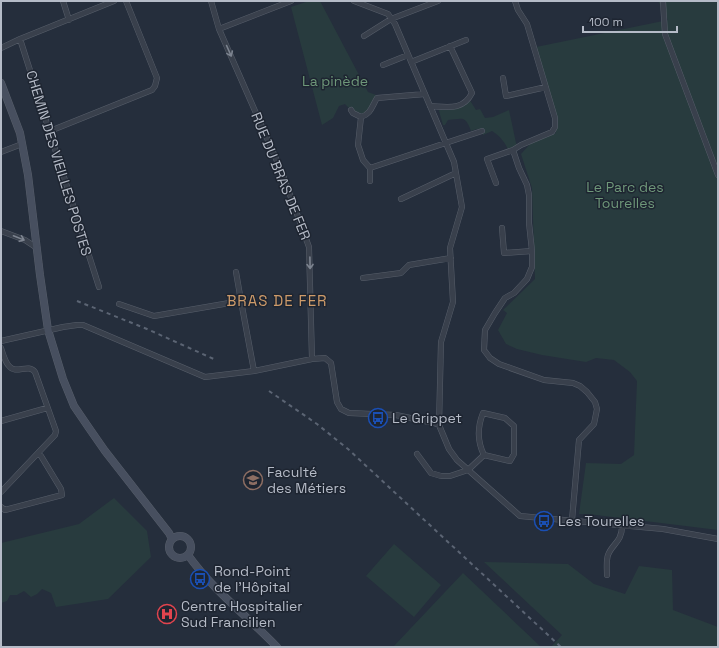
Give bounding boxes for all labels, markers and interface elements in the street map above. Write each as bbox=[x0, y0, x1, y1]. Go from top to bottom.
scale bar bbox=[583, 8, 677, 34]
text: 100 m bbox=[589, 14, 623, 30]
one-way arrow bbox=[226, 44, 233, 56]
street label: CHEMIN DES VIEILLES POSTES bbox=[22, 68, 96, 258]
park label: La pinède bbox=[302, 72, 368, 90]
street label: RUE DU BRAS DE FER bbox=[247, 110, 315, 243]
park label: Le Parc des Tourelles bbox=[586, 178, 664, 212]
one-way arrow bbox=[13, 235, 25, 243]
one-way arrow bbox=[306, 256, 314, 269]
district label: BRAS DE FER bbox=[226, 291, 328, 310]
bus stop icon: Le Grippet bbox=[367, 407, 389, 429]
place label: Le Grippet bbox=[392, 409, 462, 427]
place label: Faculté des Métiers bbox=[267, 463, 346, 497]
school or university icon: Faculté des Métiers bbox=[242, 469, 264, 491]
bus stop icon: Les Tourelles bbox=[533, 510, 555, 532]
place label: Les Tourelles bbox=[558, 512, 644, 530]
place label: Rond-Point de l'Hôpital bbox=[214, 562, 291, 596]
bus stop icon: Rond-Point de l'Hôpital bbox=[189, 568, 211, 590]
place label: Centre Hospitalier Sud Francilien bbox=[181, 597, 303, 631]
hospital icon: Centre Hospitalier Sud Francilien bbox=[156, 603, 178, 625]

